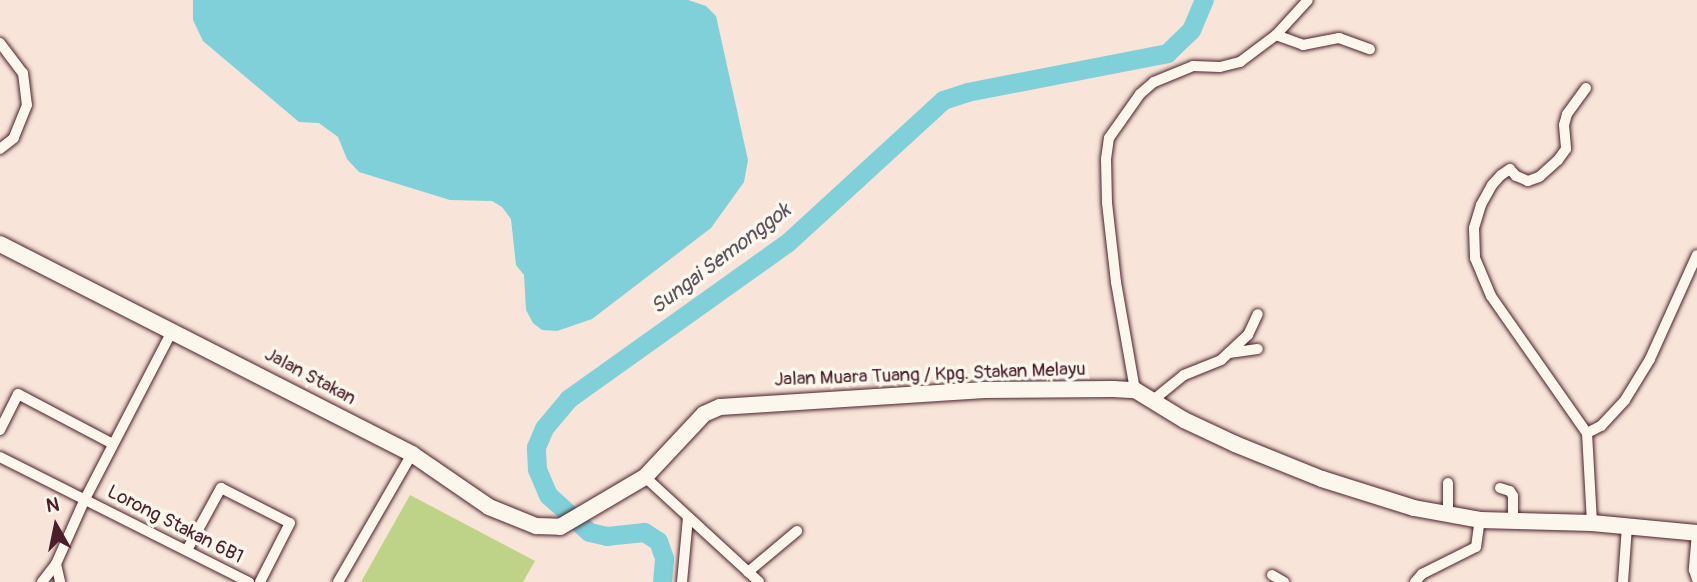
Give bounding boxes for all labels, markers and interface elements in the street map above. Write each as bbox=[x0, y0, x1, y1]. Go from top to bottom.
water label: Sungai Semonggok bbox=[646, 198, 796, 320]
street label: Jalan Stakan bbox=[260, 343, 360, 411]
street label: Jalan Muara Tuang / Kpg. Stakan Melayu bbox=[774, 358, 1086, 392]
street label: Lorong Stakan 6B1 bbox=[103, 481, 247, 569]
north arrow bbox=[21, 491, 91, 561]
text: N bbox=[44, 492, 61, 518]

